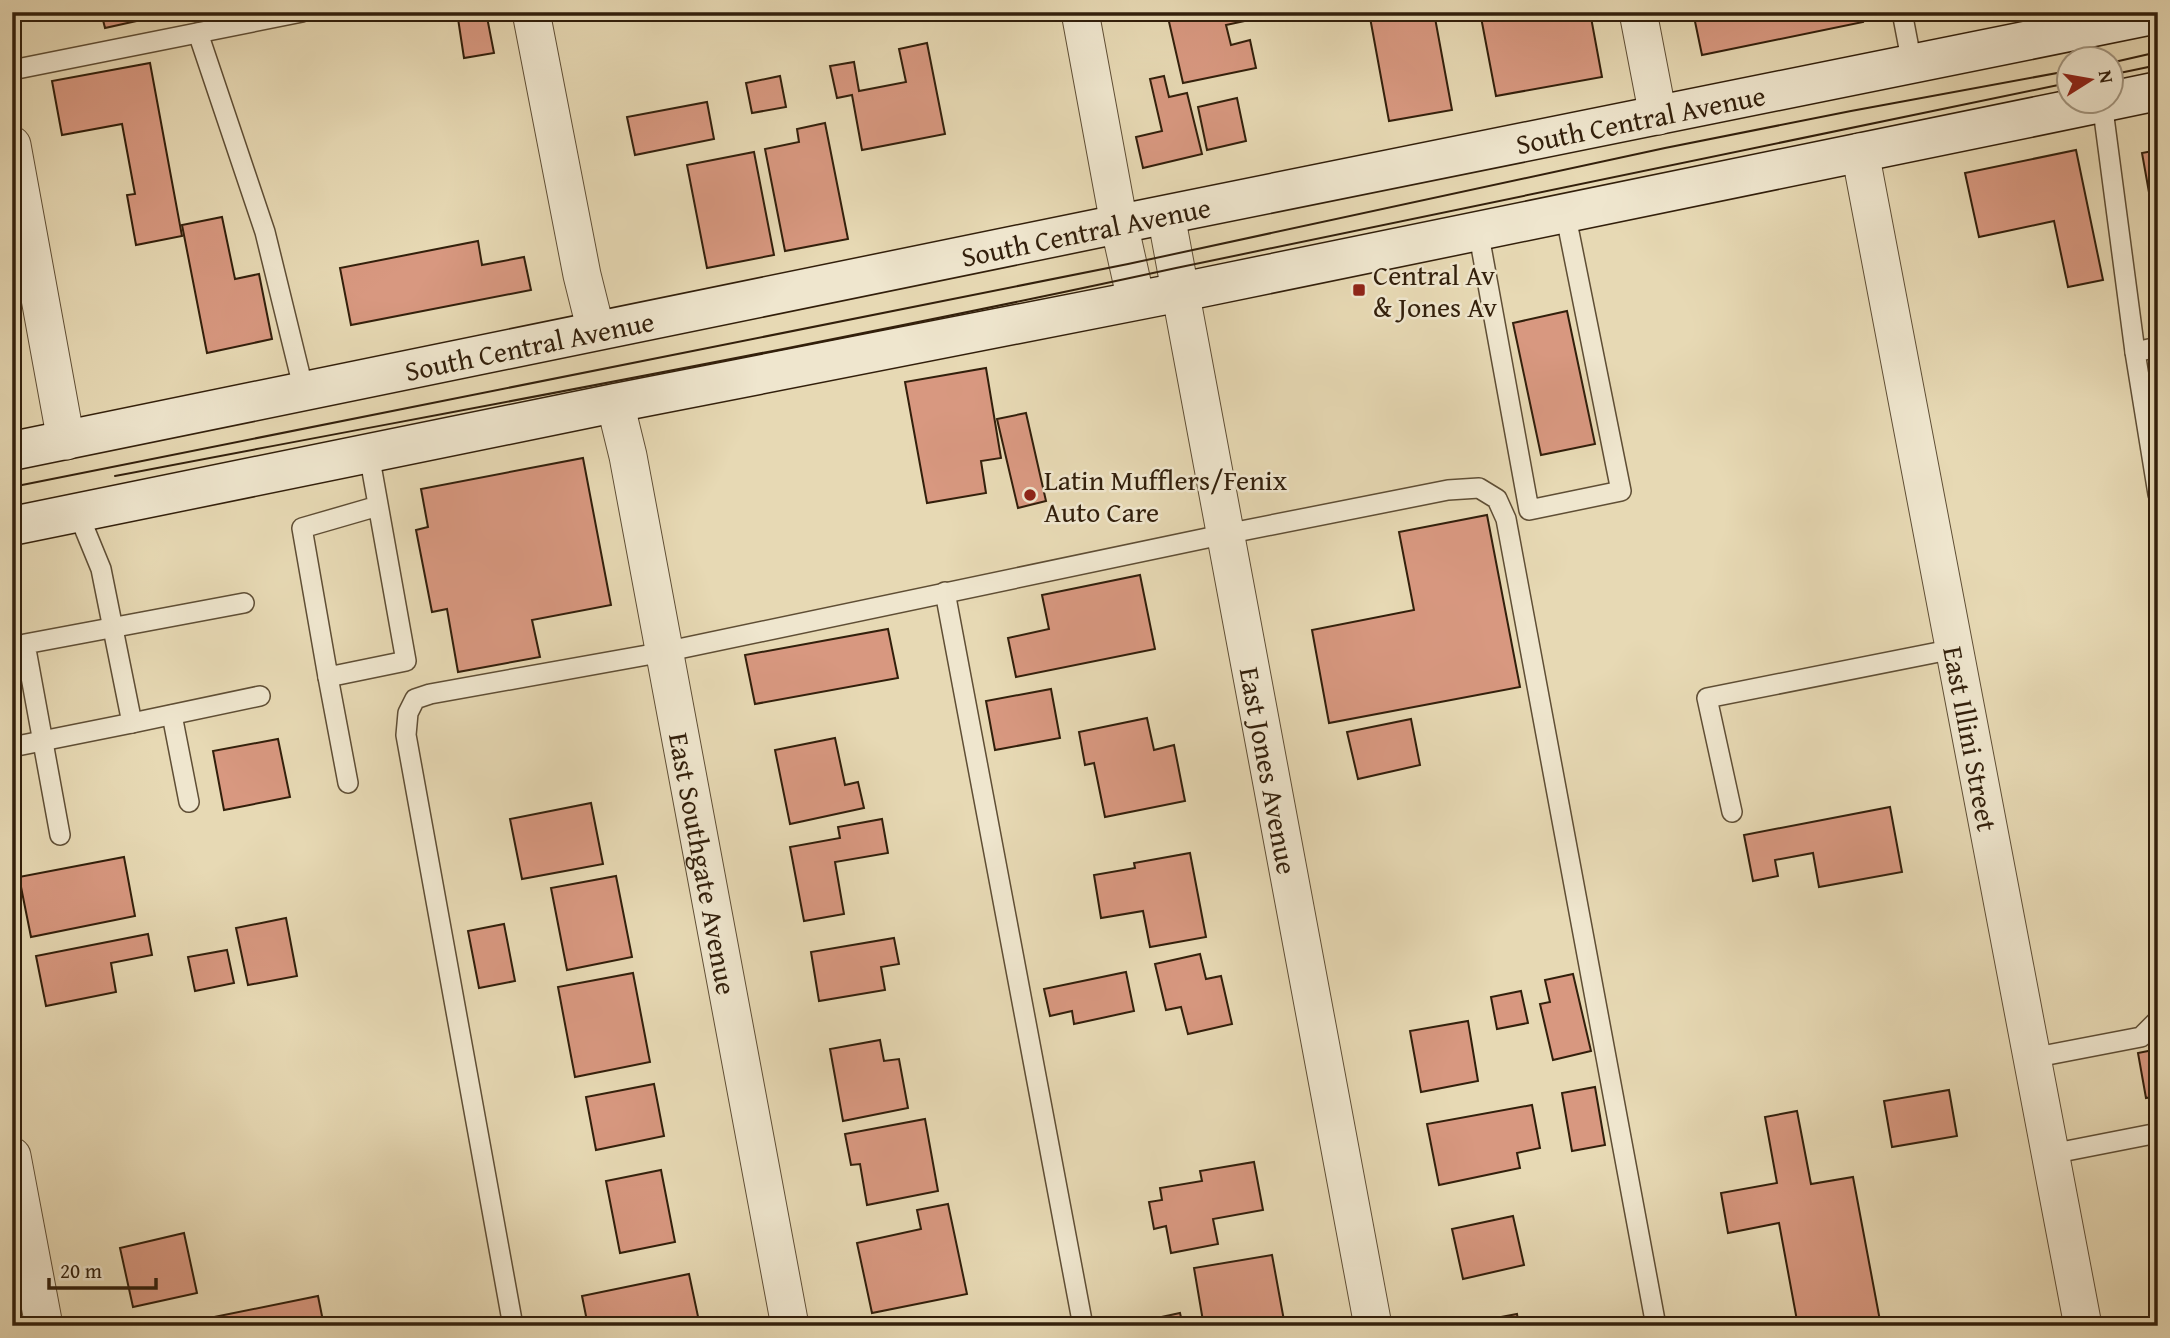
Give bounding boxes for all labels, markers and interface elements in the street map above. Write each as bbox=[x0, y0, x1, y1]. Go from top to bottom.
north arrow bbox=[2054, 46, 2124, 116]
text: N bbox=[2092, 68, 2122, 86]
street label: South Central Avenue bbox=[1512, 73, 1769, 164]
street label: South Central Avenue bbox=[957, 186, 1214, 276]
place label: Central Av & Jones Av bbox=[1373, 254, 1497, 327]
marker: Central Av & Jones Av bbox=[1351, 282, 1367, 298]
street label: South Central Avenue bbox=[401, 299, 658, 390]
place label: Latin Mufflers/Fenix Auto Care bbox=[1044, 459, 1288, 532]
marker: Latin Mufflers/Fenix Auto Care bbox=[1022, 487, 1038, 503]
street label: East Illini Street bbox=[1934, 643, 2009, 835]
street label: East Jones Avenue bbox=[1230, 663, 1309, 877]
street label: East Southgate Avenue bbox=[659, 729, 748, 998]
scale bar bbox=[49, 1247, 156, 1291]
text: 20 m bbox=[60, 1255, 102, 1286]

